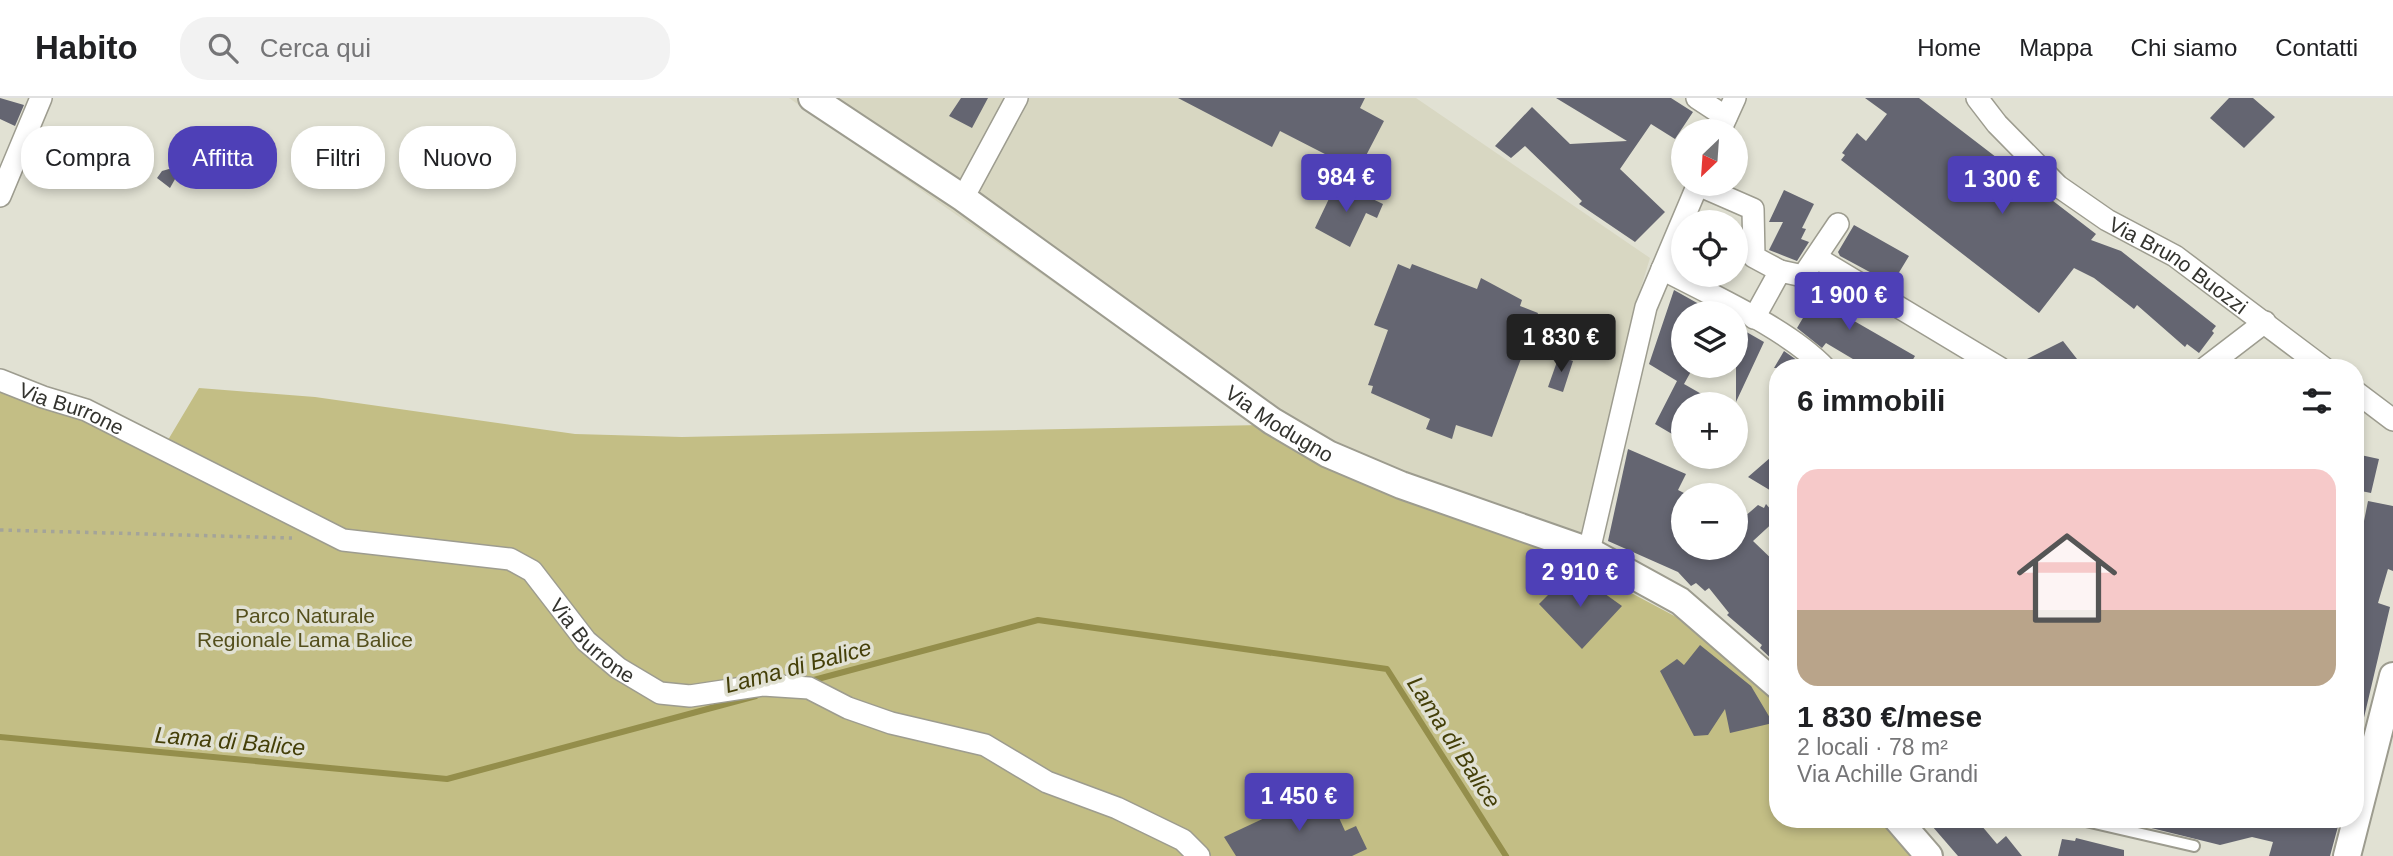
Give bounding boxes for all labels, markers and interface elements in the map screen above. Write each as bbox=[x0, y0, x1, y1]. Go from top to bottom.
search box bbox=[180, 17, 670, 80]
text: Habito bbox=[35, 29, 138, 66]
icon: search bbox=[204, 29, 242, 67]
text: Cerca qui bbox=[260, 33, 371, 63]
text: Home bbox=[1917, 34, 1981, 61]
text: Mappa bbox=[2019, 34, 2093, 61]
text: Chi siamo bbox=[2131, 34, 2237, 61]
text: Contatti bbox=[2275, 34, 2358, 61]
north arrow bbox=[1671, 119, 1748, 196]
map controls bbox=[1671, 119, 1748, 560]
chip: Compra bbox=[21, 126, 154, 189]
chip: Affitta bbox=[168, 126, 277, 189]
chip: Filtri bbox=[291, 126, 385, 189]
chip: Nuovo bbox=[399, 126, 516, 189]
pin: 984 € bbox=[1297, 155, 1395, 214]
pin: 1 300 € bbox=[1937, 156, 2067, 216]
text: 984 € bbox=[1317, 164, 1375, 190]
text: 1 300 € bbox=[1964, 166, 2040, 192]
button: locate bbox=[1671, 210, 1748, 287]
street label: Via Bruno Buozzi bbox=[2105, 212, 2252, 318]
pin: 1 900 € bbox=[1784, 272, 1914, 332]
text: 1 900 € bbox=[1811, 282, 1887, 308]
button: layers bbox=[1671, 301, 1748, 378]
pin: 1 830 € bbox=[1496, 314, 1626, 374]
text: 1 830 € bbox=[1523, 324, 1599, 350]
street label: Via Burrone bbox=[16, 377, 128, 439]
street label: Via Modugno bbox=[1222, 380, 1338, 466]
icon: filters bbox=[2298, 382, 2336, 420]
text: 6 immobili bbox=[1797, 384, 1945, 417]
button: + bbox=[1671, 392, 1748, 469]
button: − bbox=[1671, 483, 1748, 560]
icon: home bbox=[2004, 515, 2130, 641]
pin: 2 910 € bbox=[1515, 550, 1645, 609]
text: 2 910 € bbox=[1542, 559, 1618, 585]
street label: Via Burrone bbox=[546, 594, 639, 687]
park label: Parco Naturale Regionale Lama Balice bbox=[197, 604, 413, 651]
water label: Lama di Balice bbox=[722, 634, 874, 698]
water label: Lama di Balice bbox=[1402, 672, 1506, 812]
text: 1 830 €/mese bbox=[1797, 700, 1982, 733]
water label: Lama di Balice bbox=[154, 721, 306, 761]
text: 2 locali · 78 m² bbox=[1797, 734, 1948, 760]
text: Via Achille Grandi bbox=[1797, 761, 1978, 787]
pin: 1 450 € bbox=[1234, 774, 1364, 833]
text: 1 450 € bbox=[1261, 783, 1337, 809]

